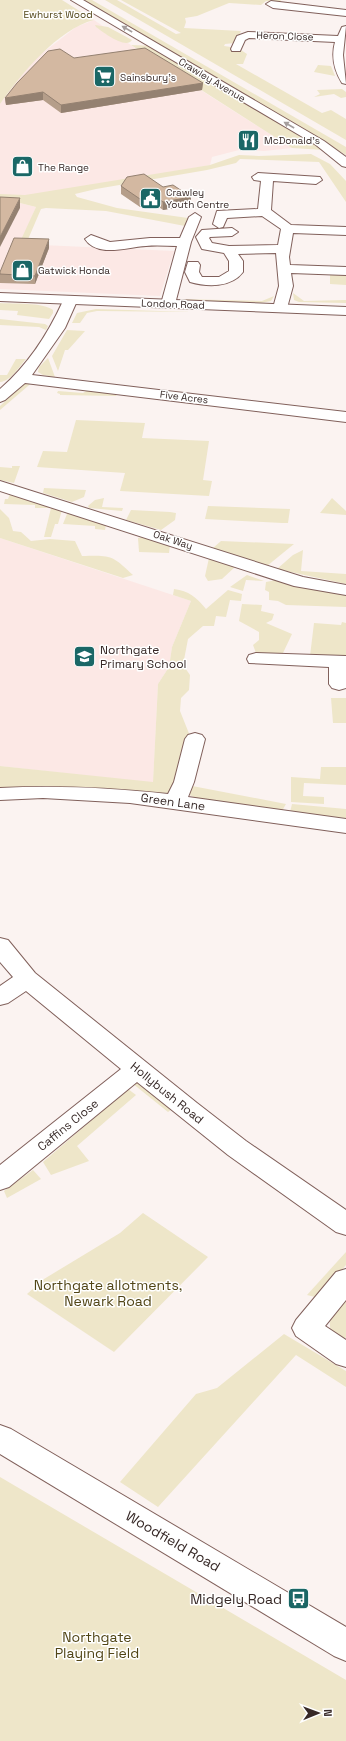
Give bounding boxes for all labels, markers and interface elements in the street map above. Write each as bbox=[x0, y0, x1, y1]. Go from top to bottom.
park label: Ewhurst Wood bbox=[23, 8, 93, 21]
one-way arrow bbox=[121, 26, 132, 33]
street label: Heron Close bbox=[256, 29, 314, 43]
street label: Crawley Avenue bbox=[176, 55, 248, 105]
supermarket icon: Sainsbury's bbox=[92, 64, 118, 90]
place label: Sainsbury's bbox=[120, 71, 176, 84]
one-way arrow bbox=[283, 122, 294, 129]
restaurant icon: McDonald's bbox=[236, 127, 262, 153]
place label: McDonald's bbox=[264, 134, 320, 147]
shop icon: The Range bbox=[10, 154, 36, 180]
place label: The Range bbox=[38, 161, 89, 174]
public building icon: Crawley Youth Centre bbox=[137, 185, 163, 211]
place label: Crawley Youth Centre bbox=[166, 186, 229, 211]
shop icon: Gatwick Honda bbox=[10, 257, 36, 283]
place label: Gatwick Honda bbox=[38, 264, 110, 277]
street label: London Road bbox=[141, 296, 205, 312]
street label: Five Acres bbox=[159, 388, 209, 406]
street label: Oak Way bbox=[152, 528, 194, 552]
place label: Northgate Primary School bbox=[100, 642, 187, 672]
school or university icon: Northgate Primary School bbox=[72, 644, 98, 670]
street label: Green Lane bbox=[140, 790, 206, 814]
street label: Hollybush Road bbox=[127, 1059, 207, 1127]
street label: Caffins Close bbox=[34, 1095, 102, 1155]
park label: Northgate allotments, Newark Road bbox=[34, 1276, 182, 1310]
street label: Woodfield Road bbox=[122, 1507, 224, 1575]
bus stop icon: Midgely Road bbox=[285, 1586, 311, 1612]
place label: Midgely Road bbox=[190, 1590, 282, 1608]
park label: Northgate Playing Field bbox=[55, 1628, 139, 1662]
north arrow bbox=[298, 1693, 338, 1733]
text: N bbox=[321, 1709, 335, 1717]

